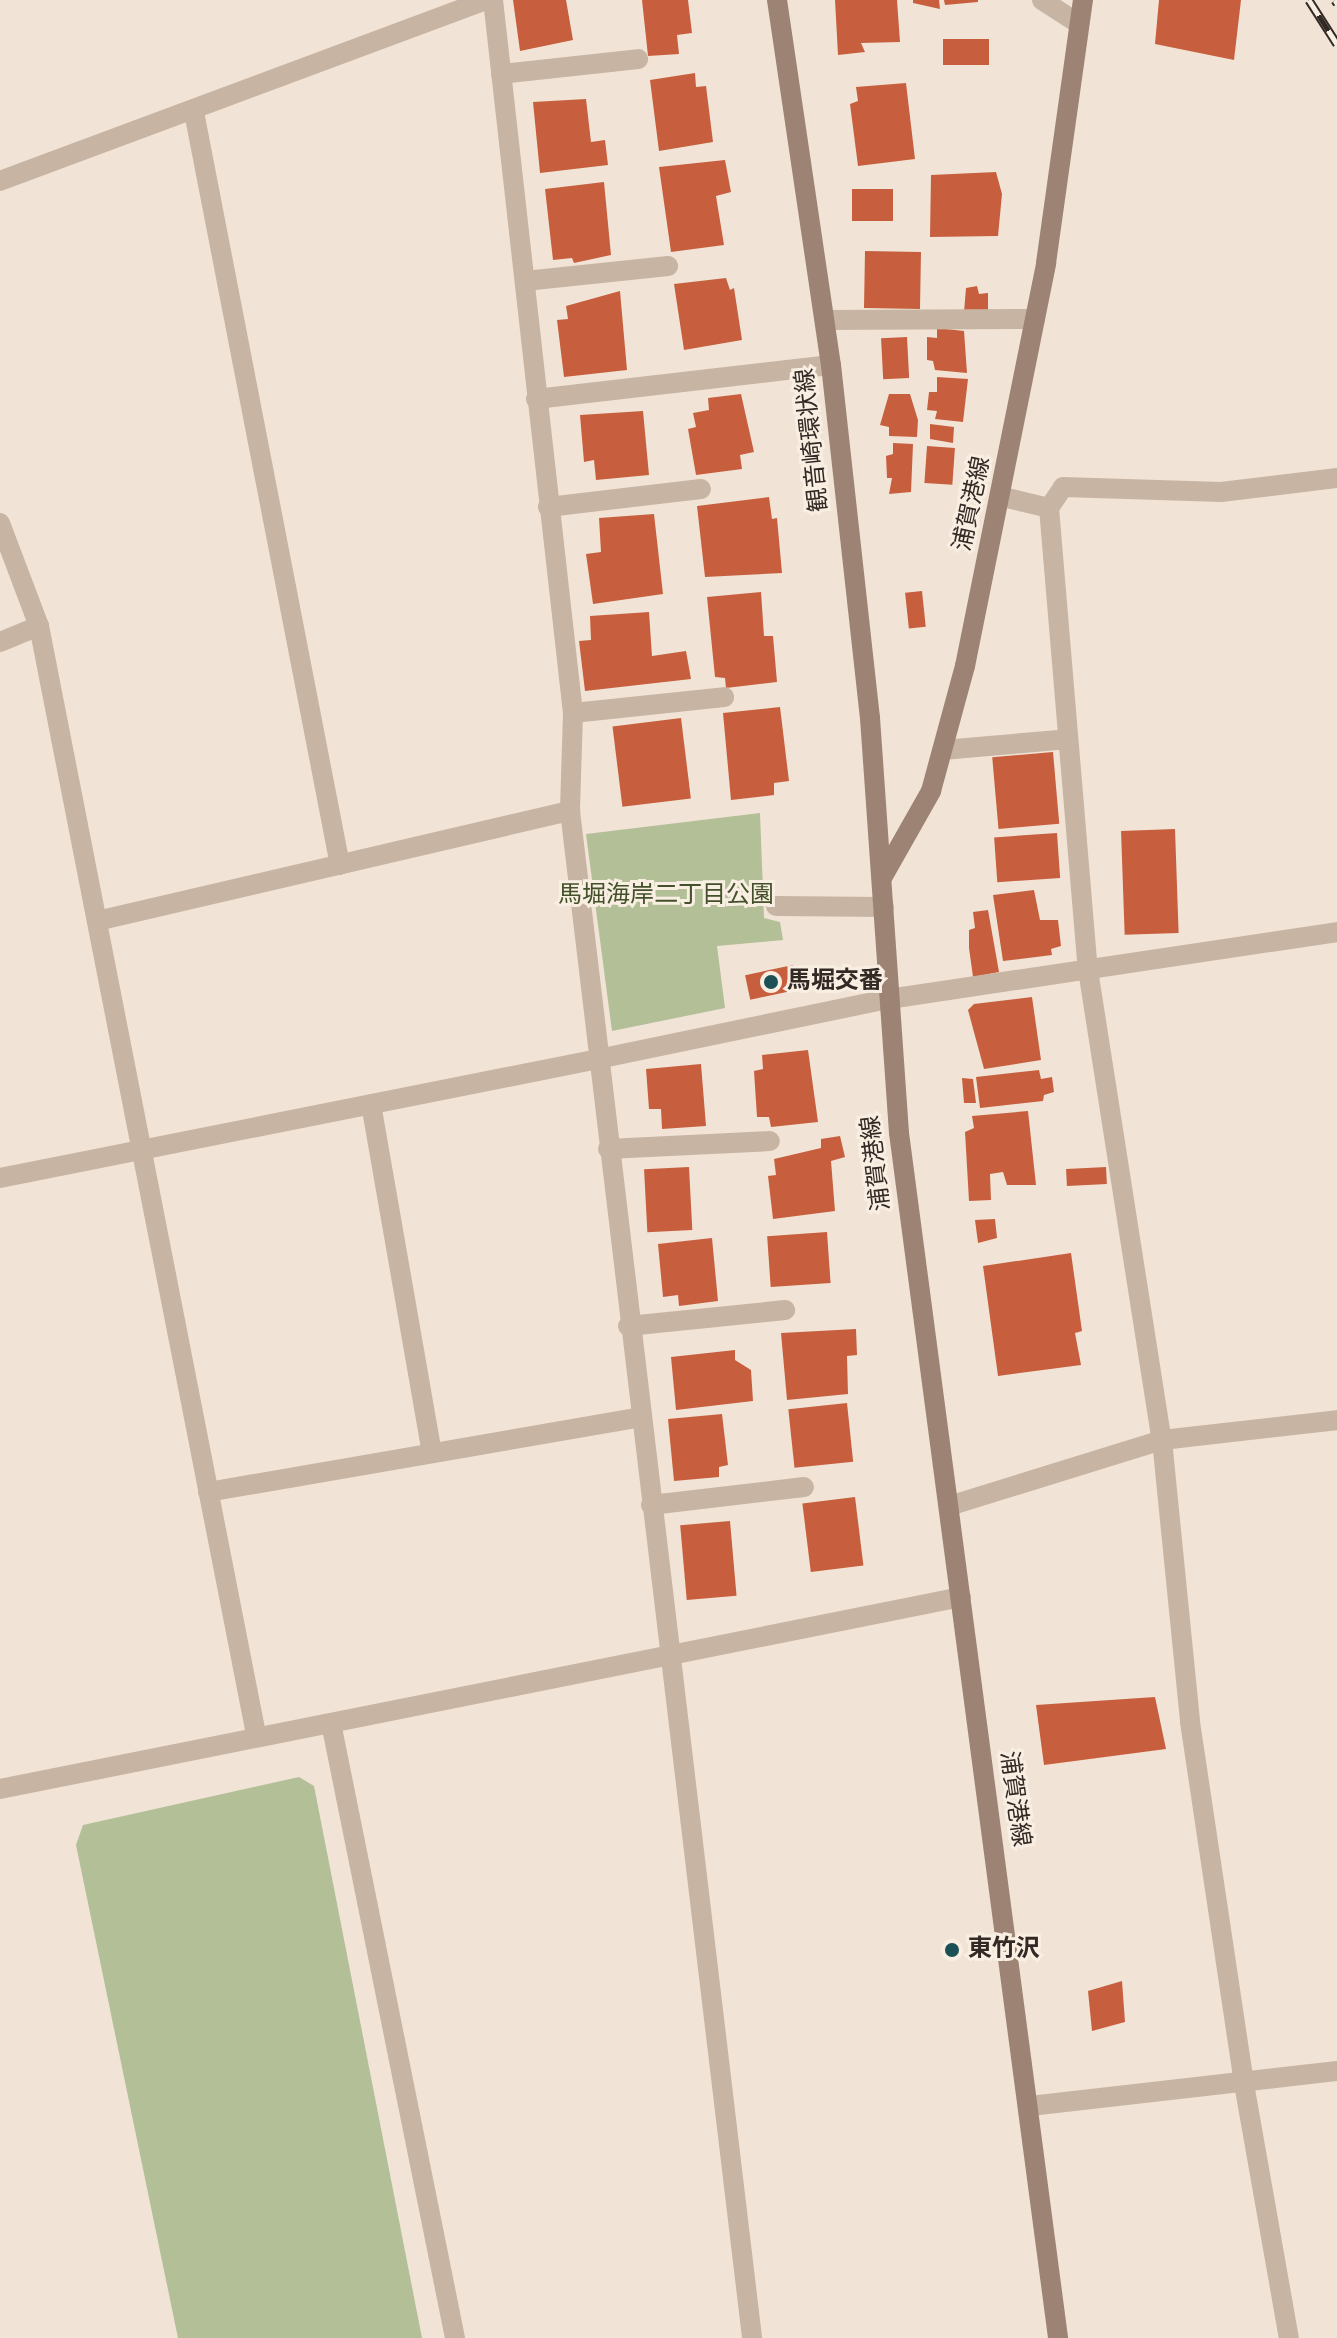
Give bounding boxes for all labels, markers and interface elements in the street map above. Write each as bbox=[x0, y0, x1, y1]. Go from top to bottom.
street label: 観音崎環状線 bbox=[791, 367, 835, 513]
street label: 浦賀港線 bbox=[949, 454, 997, 554]
park label: 馬堀海岸二丁目公園 bbox=[558, 882, 774, 910]
place label: 馬堀交番 bbox=[787, 968, 883, 996]
marker: 馬堀交番 bbox=[762, 973, 780, 991]
street label: 浦賀港線 bbox=[857, 1114, 897, 1212]
street label: 浦賀港線 bbox=[993, 1749, 1035, 1849]
place label: 東竹沢 bbox=[968, 1936, 1040, 1964]
marker: 東竹沢 bbox=[943, 1941, 961, 1959]

